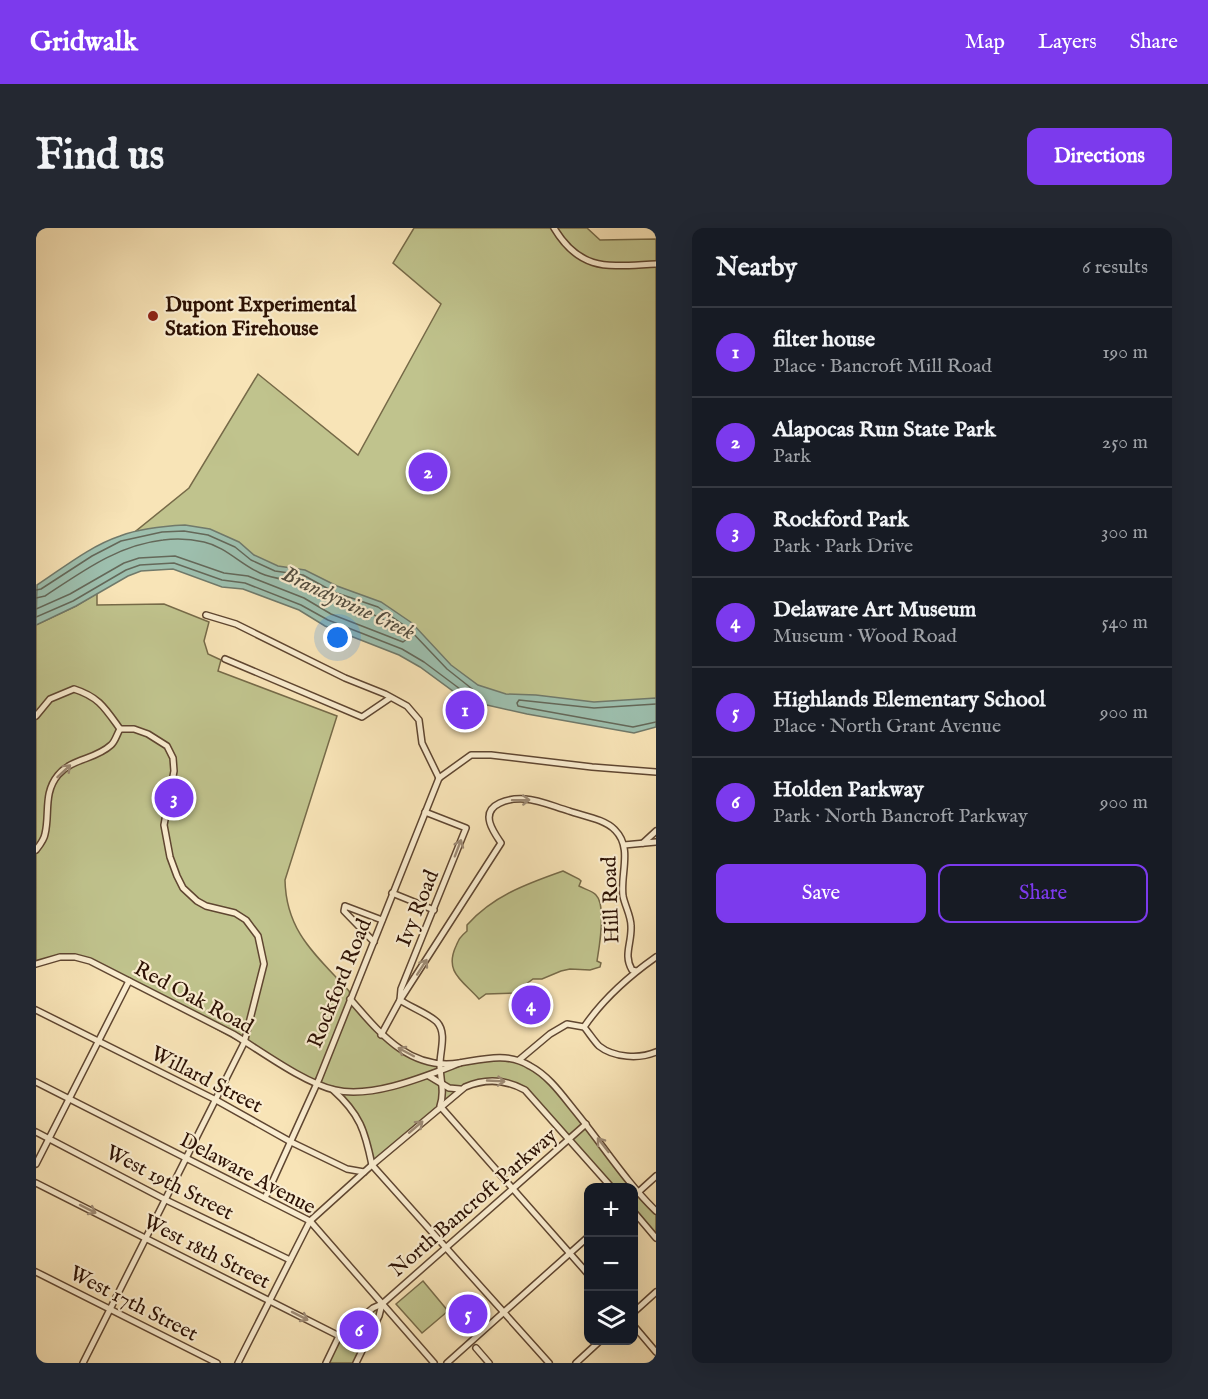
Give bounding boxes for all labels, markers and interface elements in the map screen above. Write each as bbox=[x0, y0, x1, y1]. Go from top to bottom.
text: Gridwalk bbox=[30, 25, 138, 60]
text: Map bbox=[965, 29, 1005, 56]
text: Layers bbox=[1038, 29, 1097, 56]
text: Share bbox=[1130, 29, 1178, 56]
button: Directions bbox=[1027, 128, 1172, 185]
text: Find us bbox=[36, 130, 164, 183]
text: Nearby bbox=[716, 251, 797, 284]
text: 6 results bbox=[1082, 255, 1148, 280]
place label: Dupont Experimental Station Firehouse bbox=[165, 292, 358, 343]
marker: Dupont Experimental Station Firehouse bbox=[146, 309, 160, 323]
text: filter house bbox=[773, 326, 875, 354]
text: 1 bbox=[732, 340, 739, 365]
text: 190 m bbox=[1102, 340, 1148, 365]
text: Place · Bancroft Mill Road bbox=[773, 354, 992, 379]
text: Alapocas Run State Park bbox=[773, 416, 996, 444]
text: 2 bbox=[731, 430, 740, 455]
text: 250 m bbox=[1102, 430, 1148, 455]
text: Park bbox=[773, 444, 811, 469]
pin: 2 bbox=[408, 450, 448, 494]
text: Rockford Park bbox=[773, 506, 909, 534]
text: 3 bbox=[732, 520, 739, 545]
text: 300 m bbox=[1101, 520, 1148, 545]
text: Park · Park Drive bbox=[773, 534, 913, 559]
water label: Brandywine Creek bbox=[277, 561, 419, 647]
text: Delaware Art Museum bbox=[773, 596, 976, 624]
text: 4 bbox=[731, 610, 740, 635]
text: 540 m bbox=[1101, 610, 1148, 635]
your location bbox=[323, 623, 352, 652]
text: Museum · Wood Road bbox=[773, 624, 957, 649]
text: Highlands Elementary School bbox=[773, 686, 1046, 714]
pin: 1 bbox=[446, 688, 484, 732]
text: 5 bbox=[732, 700, 739, 725]
text: 900 m bbox=[1100, 700, 1148, 725]
text: Place · North Grant Avenue bbox=[773, 714, 1001, 739]
one-way arrow bbox=[56, 764, 71, 778]
pin: 3 bbox=[154, 776, 194, 820]
text: Holden Parkway bbox=[773, 776, 924, 804]
text: 6 bbox=[731, 790, 740, 815]
text: 900 m bbox=[1100, 790, 1148, 815]
one-way arrow bbox=[511, 794, 530, 806]
text: Park · North Bancroft Parkway bbox=[773, 804, 1028, 829]
one-way arrow bbox=[453, 839, 464, 858]
street label: Hill Road bbox=[596, 855, 627, 944]
button: Save bbox=[716, 864, 926, 923]
button: Share bbox=[938, 864, 1148, 923]
street label: Ivy Road bbox=[391, 866, 446, 951]
street label: Rockford Road bbox=[302, 914, 379, 1052]
street label: Red Oak Road bbox=[129, 956, 258, 1041]
one-way arrow bbox=[416, 959, 428, 976]
pin: 4 bbox=[512, 982, 550, 1028]
street label: Willard Street bbox=[146, 1041, 267, 1120]
one-way arrow bbox=[397, 1046, 415, 1057]
one-way arrow bbox=[485, 1076, 505, 1087]
one-way arrow bbox=[408, 1120, 423, 1134]
street label: North Bancroft Parkway bbox=[384, 1122, 564, 1283]
street label: Delaware Avenue bbox=[175, 1127, 320, 1222]
one-way arrow bbox=[596, 1137, 609, 1153]
street label: West 19th Street bbox=[101, 1140, 238, 1227]
map controls bbox=[584, 1183, 638, 1345]
button: + bbox=[584, 1183, 638, 1237]
one-way arrow bbox=[79, 1204, 97, 1216]
street label: West 18th Street bbox=[138, 1209, 274, 1296]
button: − bbox=[584, 1237, 638, 1291]
street label: West 17th Street bbox=[65, 1260, 202, 1348]
button: layers bbox=[584, 1291, 638, 1345]
pin: 5 bbox=[448, 1292, 488, 1336]
pin: 6 bbox=[340, 1308, 378, 1352]
one-way arrow bbox=[290, 1311, 308, 1323]

